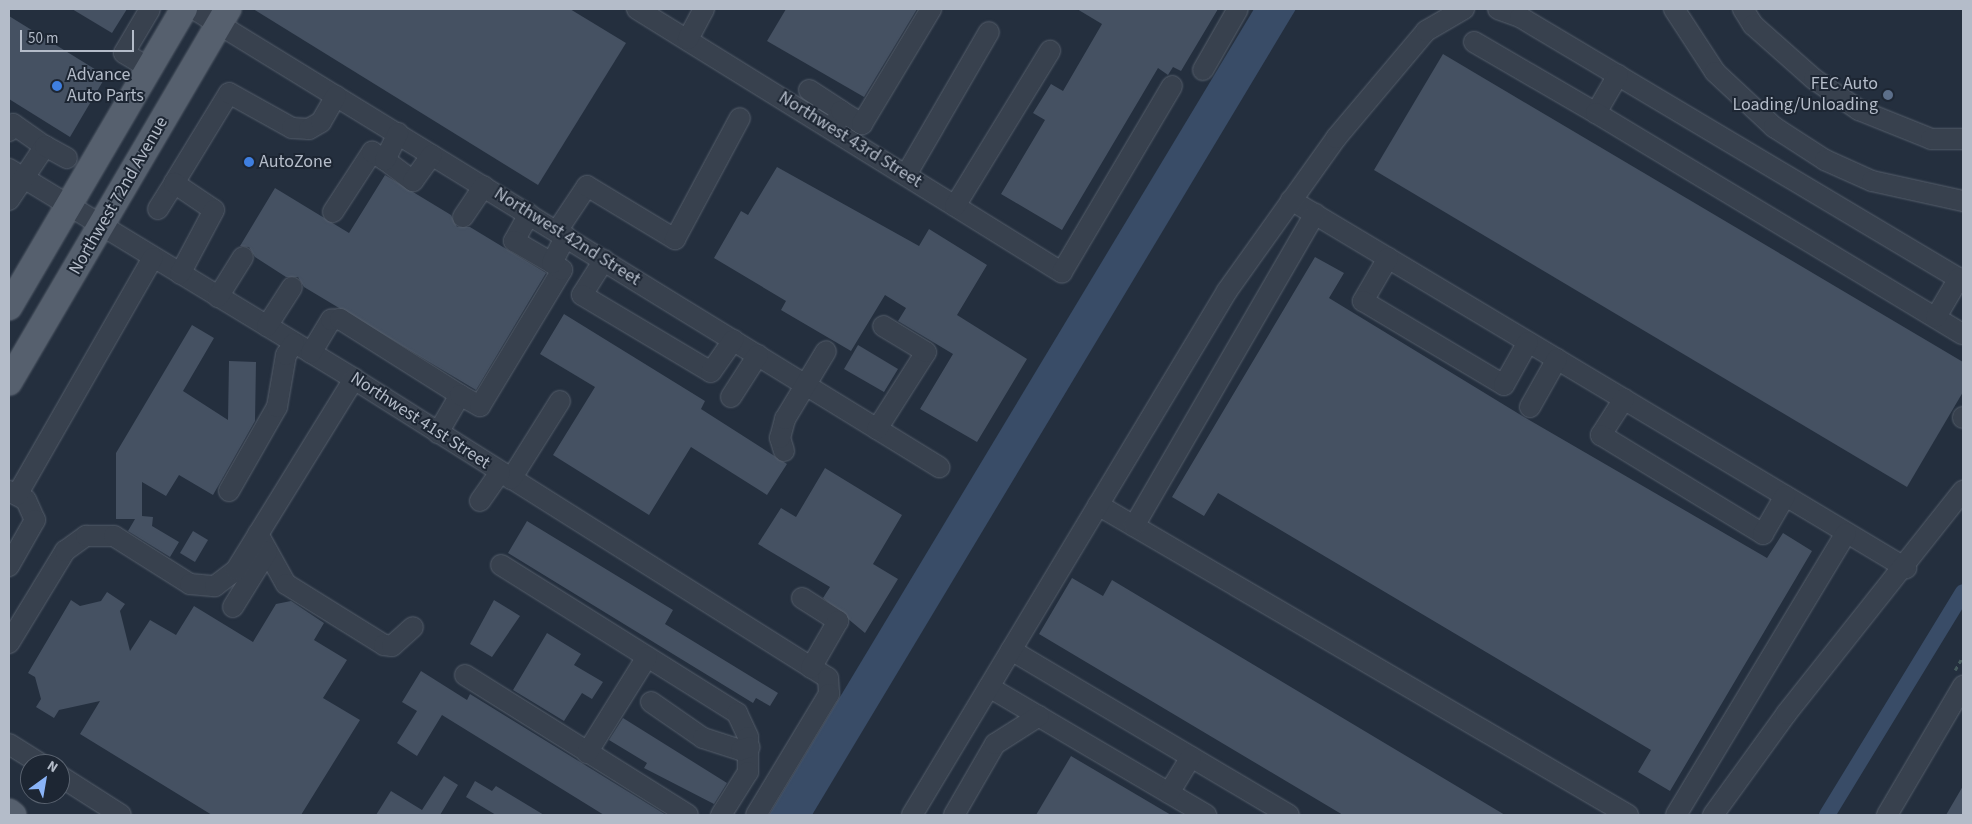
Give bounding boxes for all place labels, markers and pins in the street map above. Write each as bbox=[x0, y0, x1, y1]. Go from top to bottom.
place label: Advance Auto Parts bbox=[67, 65, 144, 108]
place label: FEC Auto Loading/Unloading bbox=[1732, 74, 1878, 116]
marker: Advance Auto Parts bbox=[51, 80, 63, 92]
marker: FEC Auto Loading/Unloading bbox=[1882, 89, 1894, 101]
place label: AutoZone bbox=[259, 151, 332, 173]
marker: AutoZone bbox=[243, 156, 255, 168]

